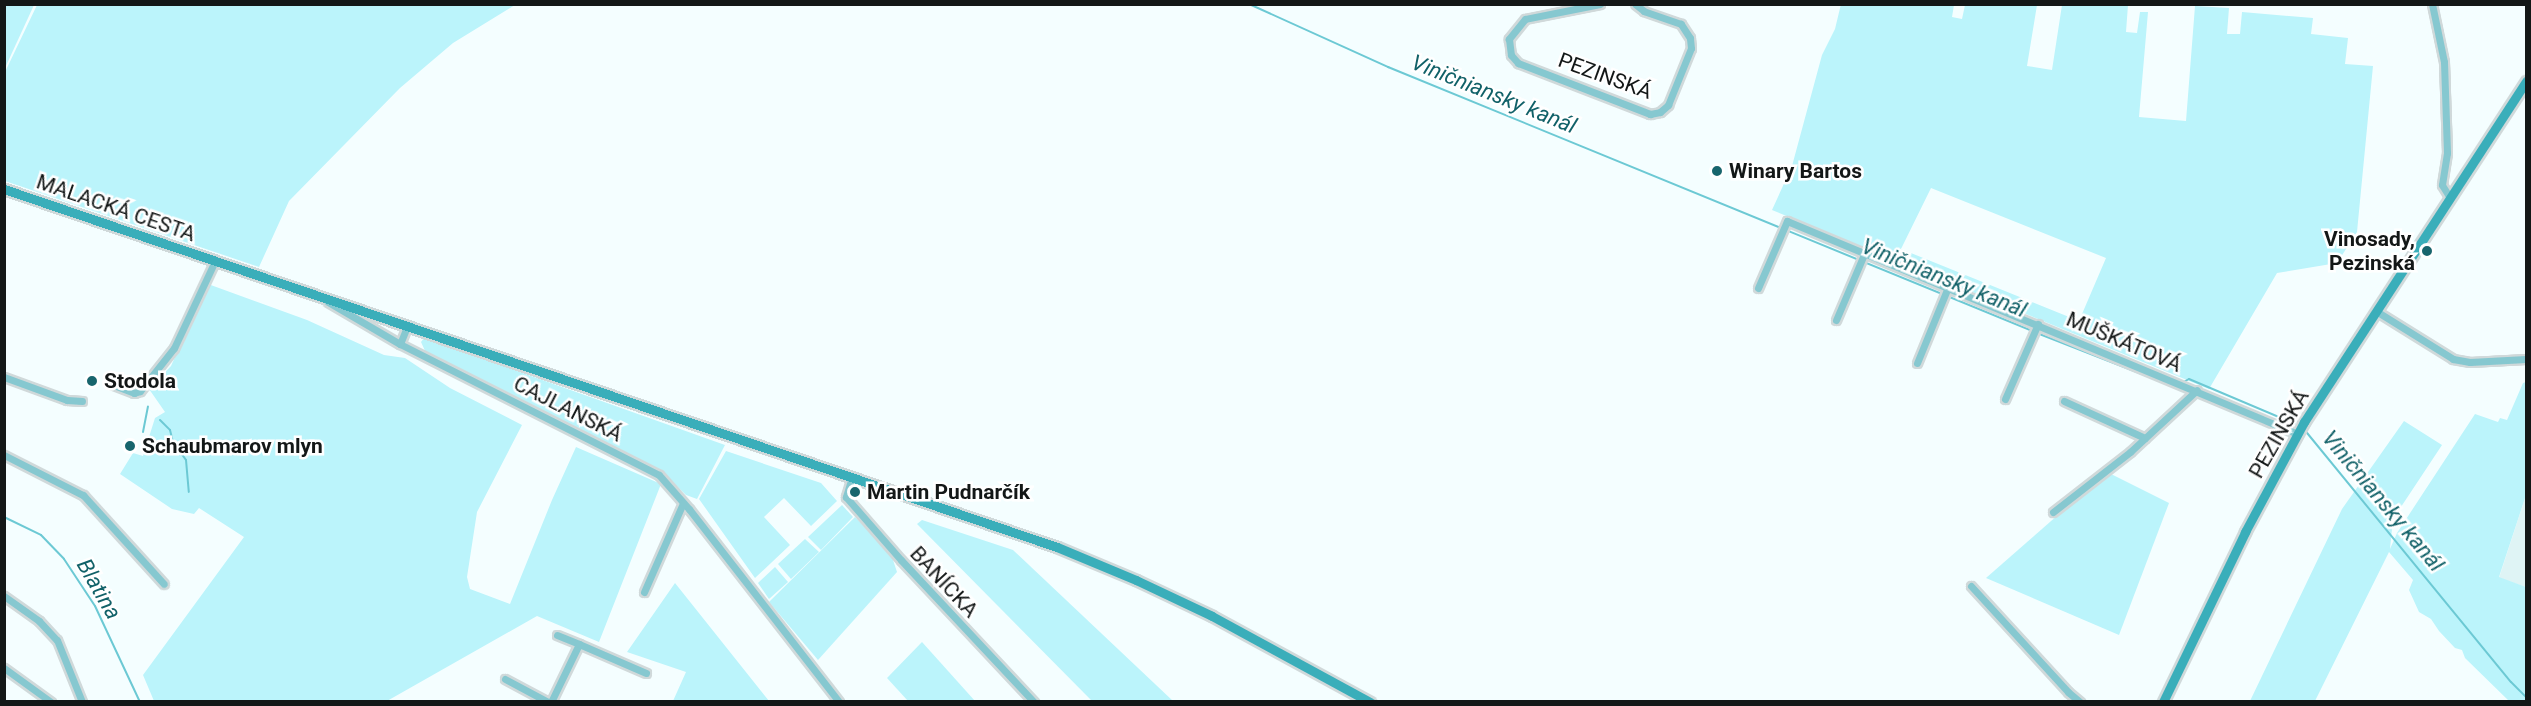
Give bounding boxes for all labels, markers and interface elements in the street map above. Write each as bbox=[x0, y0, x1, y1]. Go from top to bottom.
street label: PEZINSKÁ bbox=[1555, 47, 1655, 105]
water label: Viničniansky kanál bbox=[1408, 49, 1580, 139]
place label: Winary Bartos bbox=[1729, 158, 1862, 184]
marker: Winary Bartos bbox=[1710, 164, 1724, 178]
street label: MALACKÁ CESTA bbox=[33, 169, 199, 247]
place label: Vinosady, Pezinská bbox=[2324, 226, 2415, 276]
water label: Viničniansky kanál bbox=[1858, 233, 2030, 323]
marker: Vinosady, Pezinská bbox=[2420, 244, 2434, 258]
street label: MUŠKÁTOVÁ bbox=[2063, 306, 2185, 378]
place label: Stodola bbox=[104, 368, 176, 394]
street label: CAJLANSKÁ bbox=[509, 371, 627, 447]
marker: Stodola bbox=[85, 374, 99, 388]
street label: PEZINSKÁ bbox=[2244, 385, 2314, 483]
water label: Viničniansky kanál bbox=[2316, 425, 2450, 577]
place label: Schaubmarov mlyn bbox=[142, 433, 323, 459]
marker: Schaubmarov mlyn bbox=[123, 439, 137, 453]
place label: Martin Pudnarčík bbox=[867, 479, 1030, 505]
marker: Martin Pudnarčík bbox=[848, 485, 862, 499]
street label: BANÍCKA bbox=[905, 541, 983, 623]
water label: Blatina bbox=[71, 554, 127, 624]

